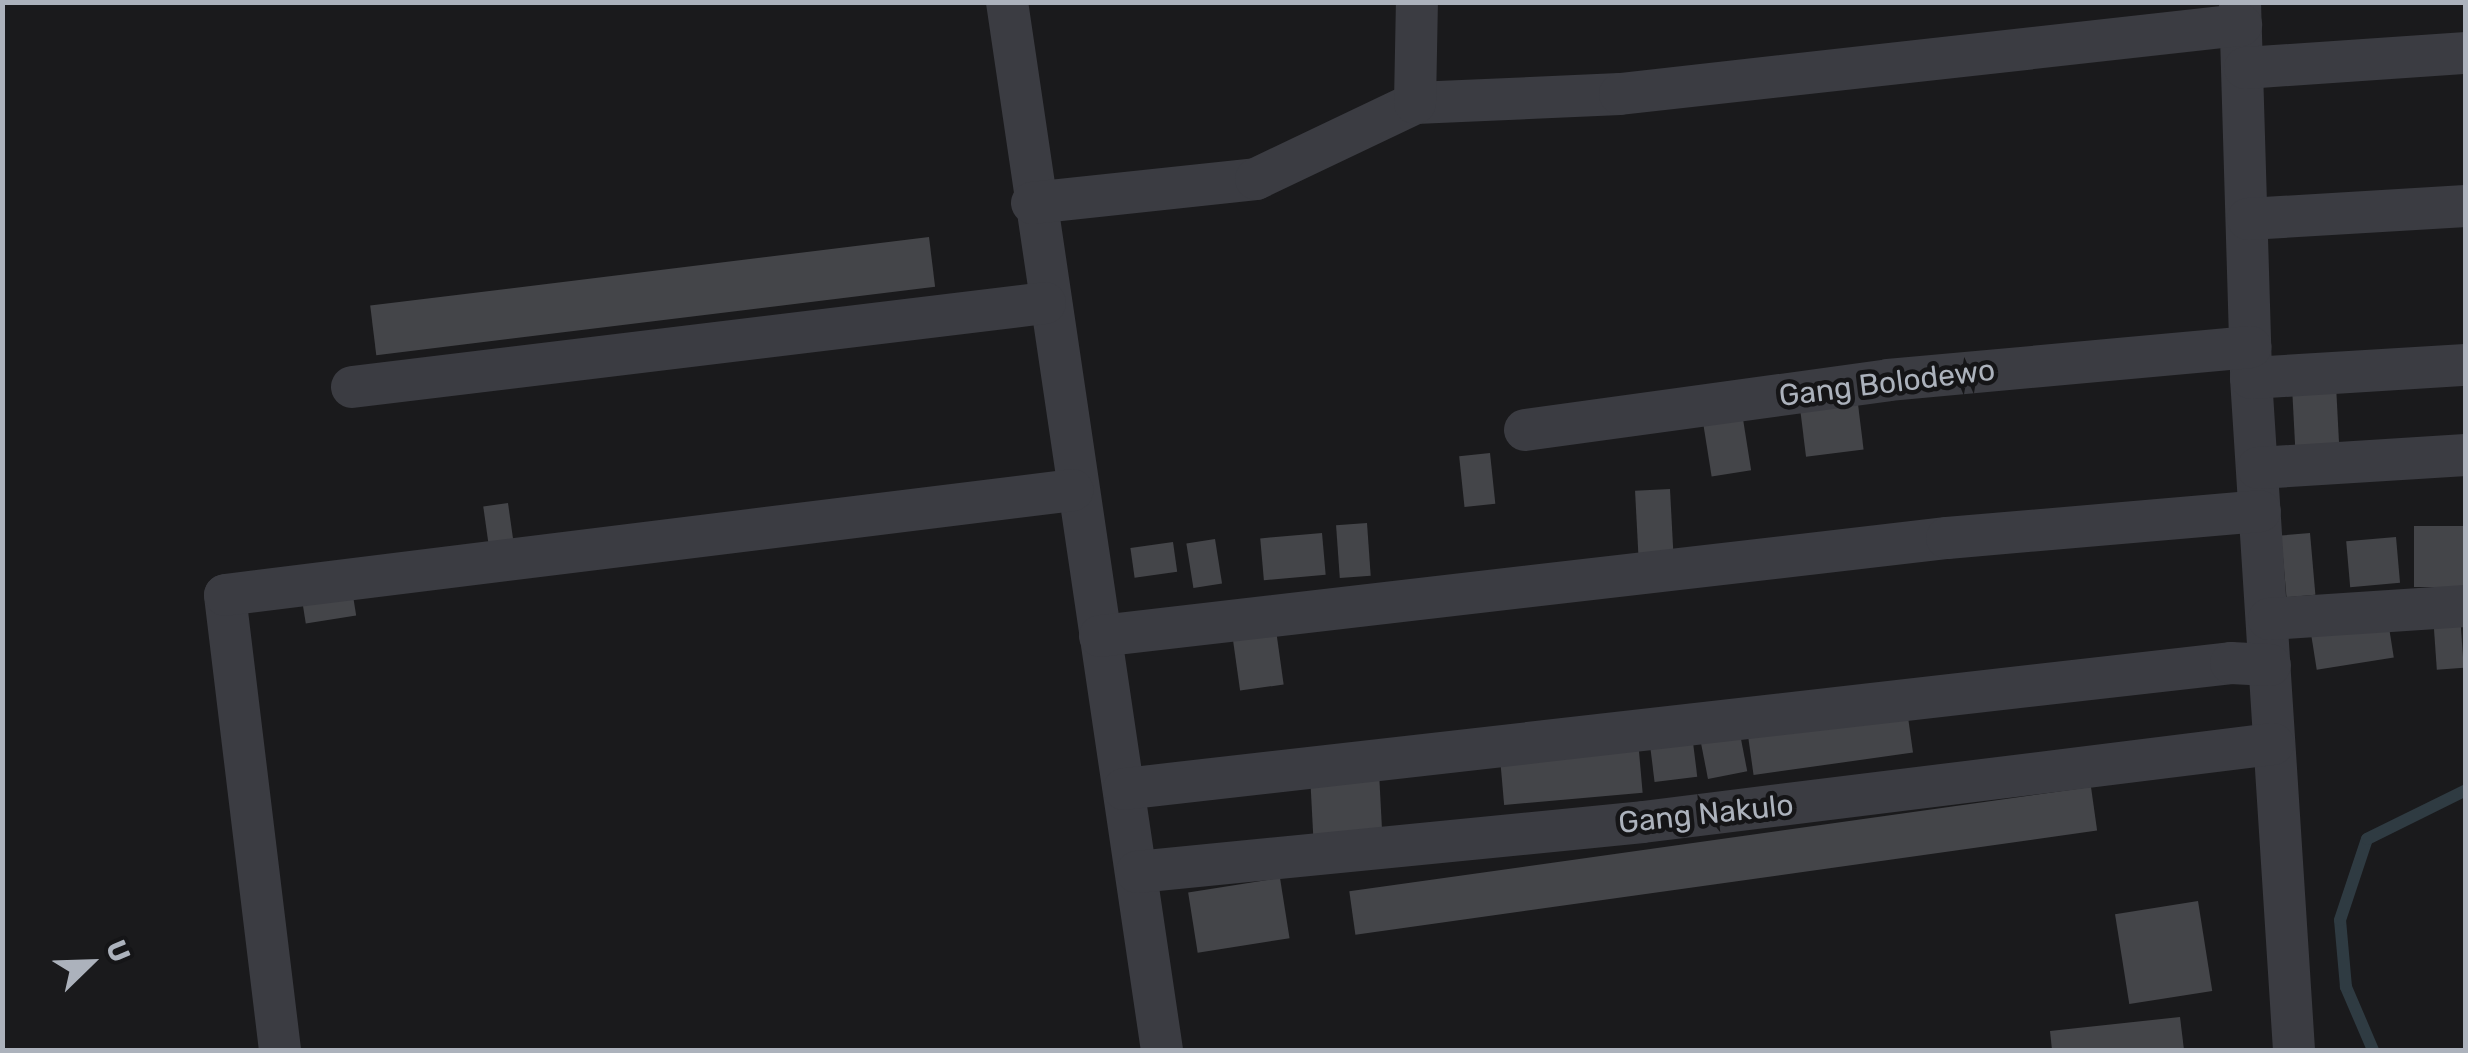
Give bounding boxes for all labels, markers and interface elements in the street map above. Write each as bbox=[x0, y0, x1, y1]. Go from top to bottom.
street label: Gang Bolodewo bbox=[1777, 352, 1997, 414]
street label: Gang Nakulo bbox=[1617, 787, 1795, 841]
north arrow bbox=[40, 913, 140, 1013]
text: U bbox=[99, 935, 137, 967]

